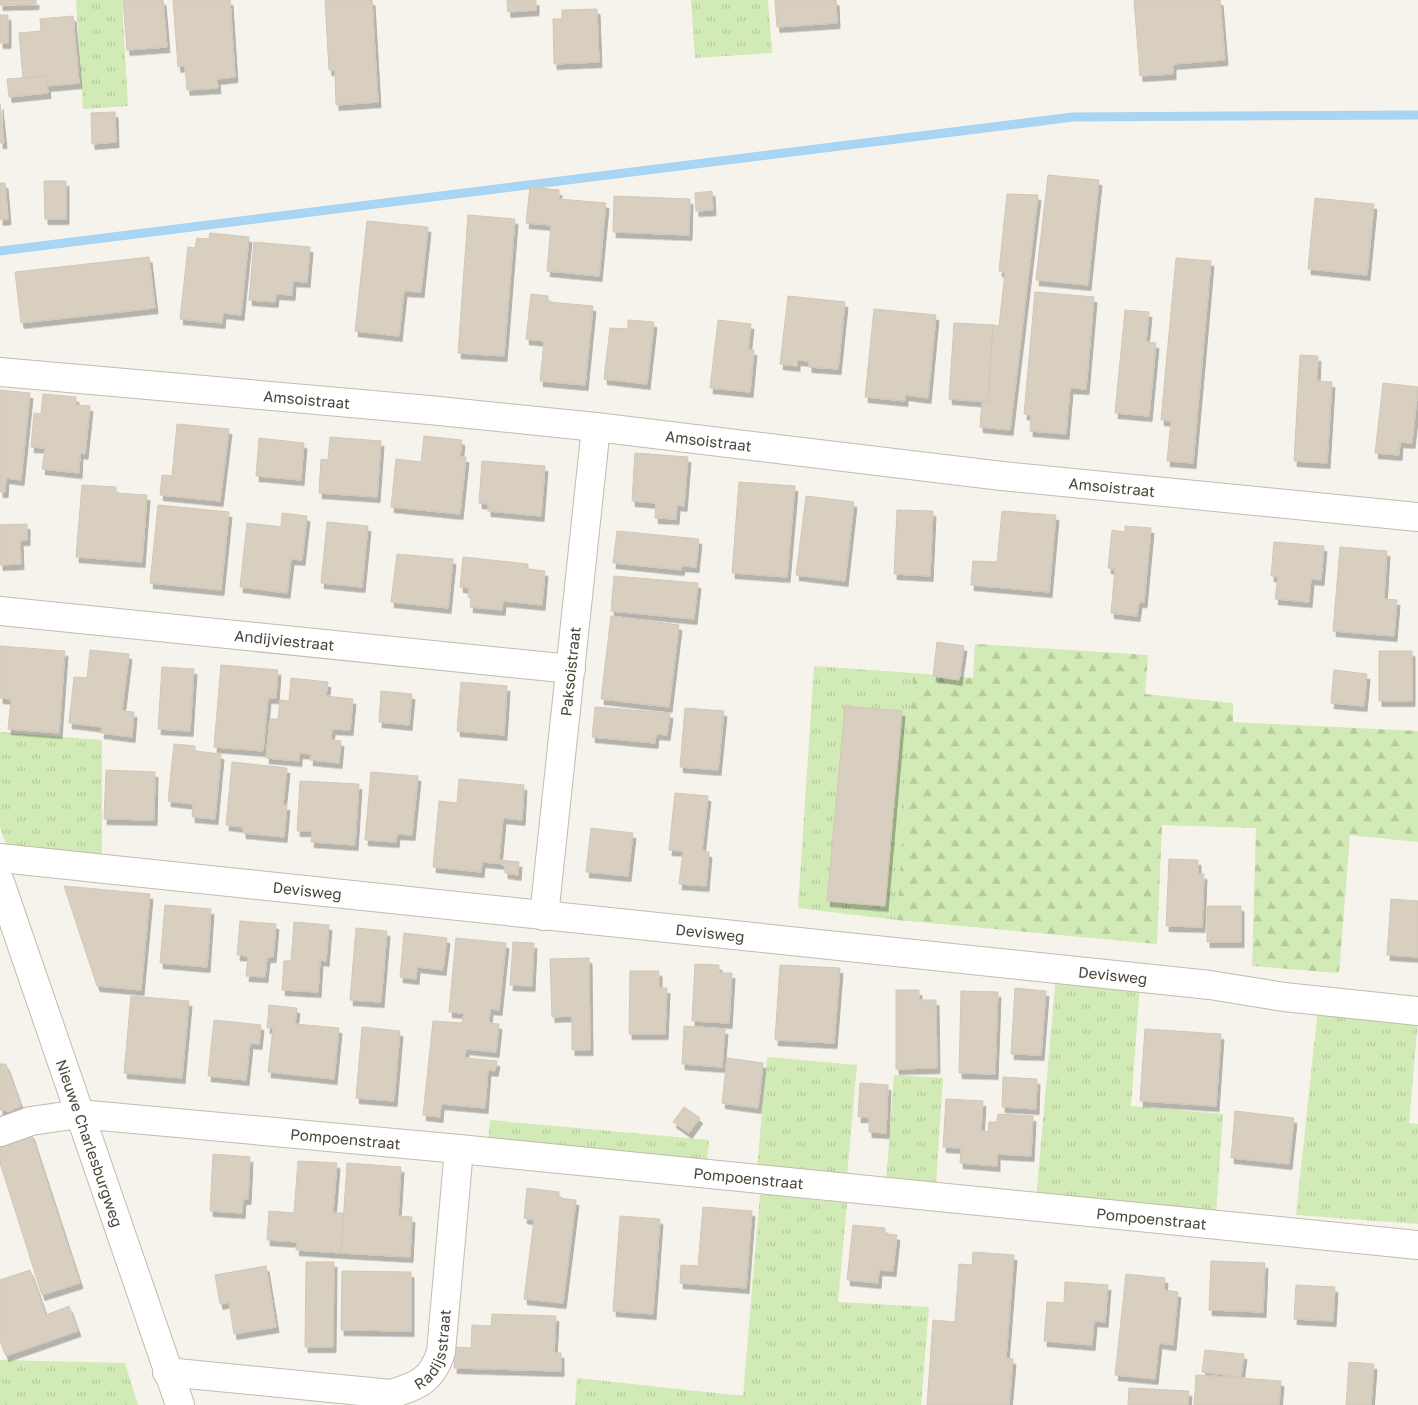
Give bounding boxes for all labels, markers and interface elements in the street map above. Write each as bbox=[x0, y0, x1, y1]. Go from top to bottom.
street label: Amsoistraat bbox=[263, 386, 351, 412]
street label: Amsoistraat bbox=[664, 426, 753, 455]
street label: Amsoistraat bbox=[1068, 474, 1156, 500]
street label: Andijviestraat bbox=[234, 626, 335, 654]
street label: Paksoistraat bbox=[556, 626, 584, 717]
street label: Devisweg bbox=[272, 878, 343, 903]
street label: Devisweg bbox=[675, 920, 745, 945]
street label: Devisweg bbox=[1078, 962, 1148, 987]
street label: Nieuwe Charlesburgweg bbox=[53, 1057, 127, 1229]
street label: Pompoenstraat bbox=[290, 1125, 401, 1153]
street label: Pompoenstraat bbox=[693, 1164, 805, 1192]
street label: Pompoenstraat bbox=[1096, 1204, 1207, 1233]
street label: Radijsstraat bbox=[411, 1308, 454, 1393]

